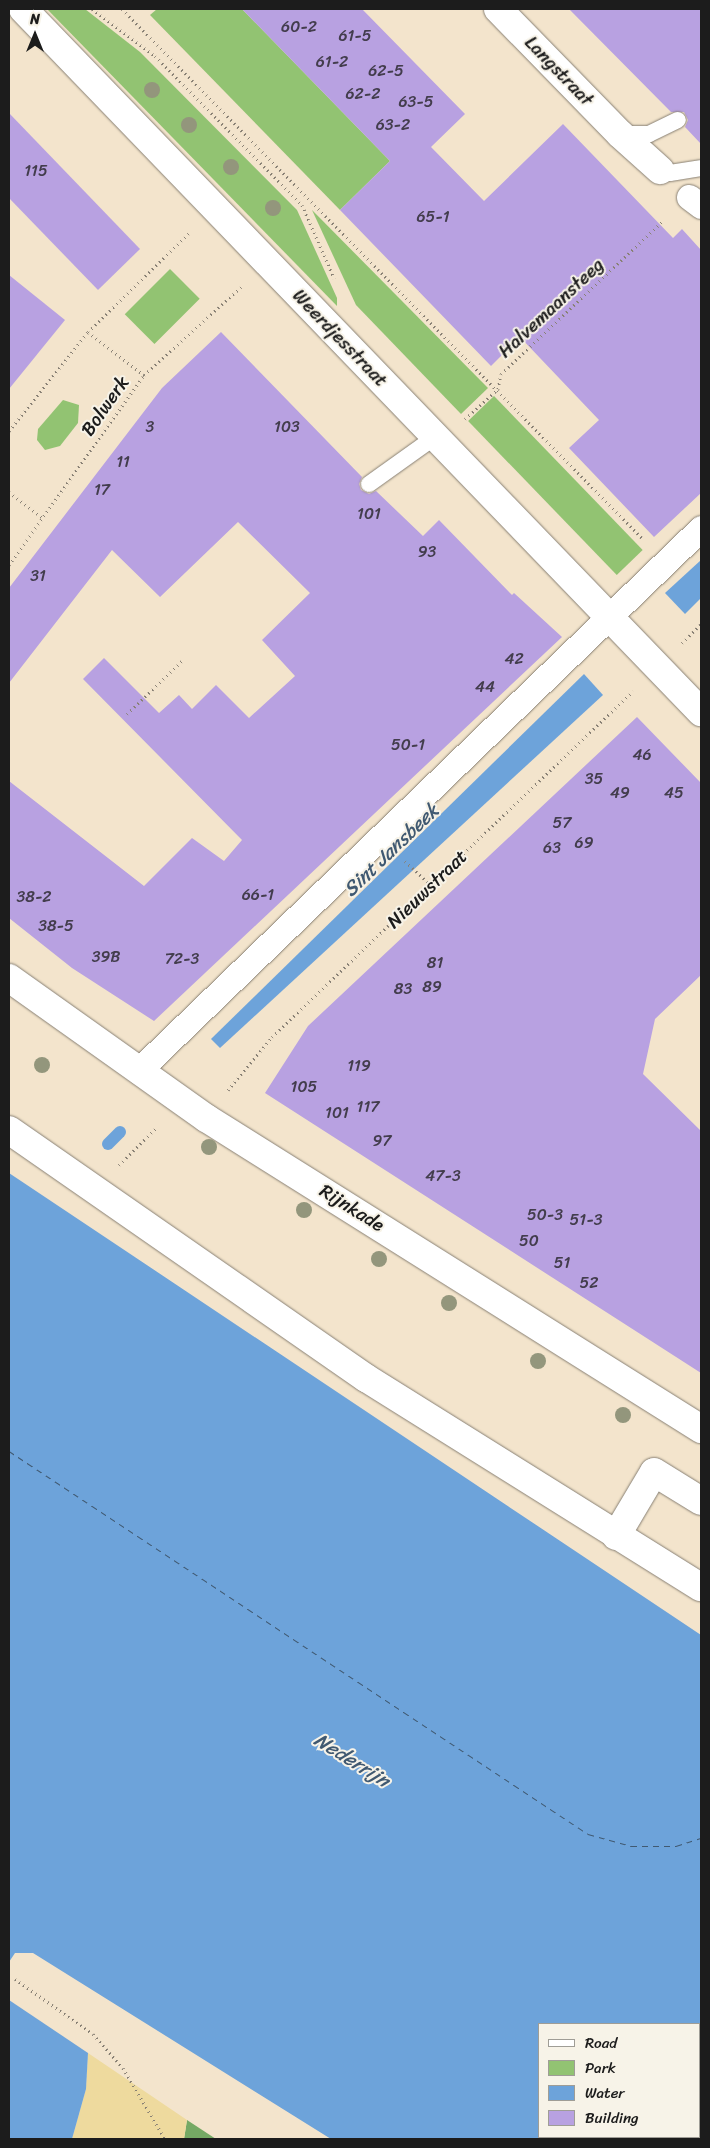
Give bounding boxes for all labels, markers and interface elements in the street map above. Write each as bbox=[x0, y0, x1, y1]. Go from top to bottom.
text: N bbox=[30, 7, 40, 32]
north arrow bbox=[10, 10, 60, 60]
house number: 60-2 bbox=[281, 17, 317, 37]
house number: 61-5 bbox=[338, 26, 372, 46]
street label: Langstraat bbox=[520, 31, 598, 111]
house number: 61-2 bbox=[316, 52, 348, 72]
house number: 62-5 bbox=[368, 61, 404, 81]
house number: 62-2 bbox=[346, 84, 380, 104]
house number: 63-5 bbox=[398, 92, 434, 112]
house number: 63-2 bbox=[376, 115, 410, 135]
house number: 115 bbox=[24, 161, 48, 181]
house number: 65-1 bbox=[416, 207, 450, 227]
street label: Halvemaansteeg bbox=[494, 253, 608, 363]
street label: Weerdjesstraat bbox=[288, 284, 392, 392]
street label: Bolwerk bbox=[76, 372, 134, 440]
house number: 3 bbox=[146, 417, 154, 437]
house number: 103 bbox=[274, 417, 300, 437]
house number: 11 bbox=[116, 452, 130, 472]
house number: 17 bbox=[94, 480, 110, 500]
house number: 101 bbox=[357, 504, 381, 524]
house number: 93 bbox=[418, 542, 436, 562]
house number: 31 bbox=[30, 566, 46, 586]
house number: 42 bbox=[504, 649, 524, 669]
house number: 44 bbox=[475, 677, 495, 697]
house number: 50-1 bbox=[391, 735, 425, 755]
house number: 46 bbox=[632, 745, 652, 765]
house number: 35 bbox=[585, 769, 603, 789]
house number: 49 bbox=[610, 783, 630, 803]
house number: 45 bbox=[664, 783, 684, 803]
water label: Sint Jansbeek bbox=[338, 799, 444, 901]
house number: 57 bbox=[553, 813, 571, 833]
house number: 69 bbox=[575, 833, 593, 853]
house number: 63 bbox=[543, 838, 561, 858]
street label: Nieuwstraat bbox=[382, 845, 472, 933]
house number: 66-1 bbox=[242, 885, 274, 905]
house number: 38-2 bbox=[16, 887, 52, 907]
house number: 38-5 bbox=[38, 916, 74, 936]
house number: 39B bbox=[92, 947, 120, 967]
house number: 72-3 bbox=[165, 949, 199, 969]
house number: 81 bbox=[427, 953, 443, 973]
house number: 89 bbox=[422, 977, 442, 997]
house number: 83 bbox=[394, 979, 412, 999]
house number: 119 bbox=[347, 1056, 371, 1076]
house number: 105 bbox=[291, 1077, 317, 1097]
house number: 117 bbox=[357, 1097, 379, 1117]
house number: 101 bbox=[325, 1103, 349, 1123]
house number: 97 bbox=[373, 1131, 391, 1151]
house number: 47-3 bbox=[425, 1166, 461, 1186]
street label: Rijnkade bbox=[315, 1179, 389, 1237]
house number: 50-3 bbox=[527, 1205, 563, 1225]
house number: 51-3 bbox=[570, 1210, 602, 1230]
house number: 50 bbox=[519, 1231, 539, 1251]
house number: 51 bbox=[554, 1253, 570, 1273]
house number: 52 bbox=[579, 1273, 599, 1293]
water label: Nederrijn bbox=[310, 1728, 394, 1792]
legend bbox=[538, 2023, 700, 2138]
text: Road bbox=[585, 2030, 617, 2056]
text: Park bbox=[585, 2055, 616, 2081]
text: Water bbox=[585, 2080, 625, 2106]
text: Building bbox=[585, 2105, 639, 2131]

